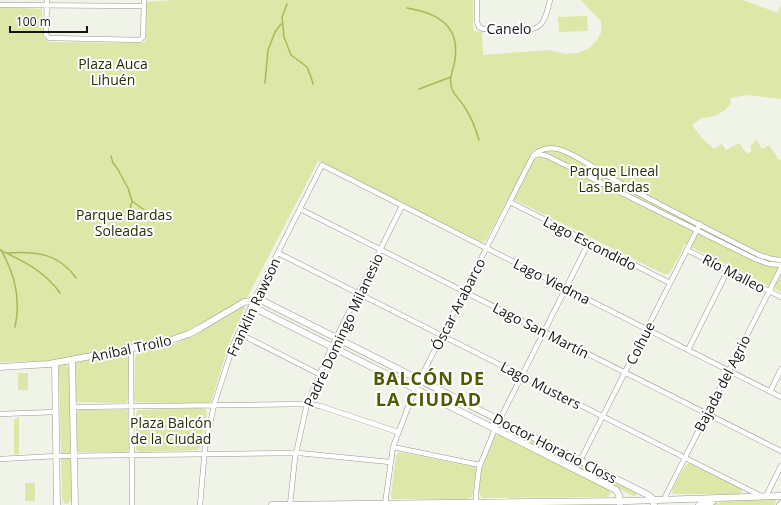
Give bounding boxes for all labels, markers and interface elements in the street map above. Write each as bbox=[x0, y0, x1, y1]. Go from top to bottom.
scale bar bbox=[10, 8, 87, 34]
text: 100 m bbox=[16, 13, 51, 30]
street label: Canelo bbox=[486, 19, 532, 38]
park label: Plaza Auca Lihuén bbox=[78, 54, 148, 89]
park label: Parque Lineal Las Bardas bbox=[569, 161, 659, 196]
park label: Parque Bardas Soleadas bbox=[76, 205, 172, 240]
street label: Lago Escondido bbox=[540, 211, 640, 275]
street label: Río Malleo bbox=[699, 249, 769, 297]
street label: Padre Domingo Milanesio bbox=[299, 250, 387, 410]
street label: Lago Viedma bbox=[510, 254, 594, 308]
street label: Franklin Rawson bbox=[222, 255, 284, 359]
street label: Óscar Arabarco bbox=[427, 255, 489, 353]
street label: Lago San Martín bbox=[490, 298, 592, 362]
street label: Coíhue bbox=[621, 318, 659, 368]
street label: Aníbal Troilo bbox=[89, 330, 173, 366]
street label: Bajada del Agrio bbox=[690, 332, 754, 434]
street label: Lago Musters bbox=[498, 357, 585, 414]
district label: BALCÓN DE LA CIUDAD bbox=[373, 366, 485, 411]
street label: Doctor Horacio Closs bbox=[490, 409, 621, 488]
park label: Plaza Balcón de la Ciudad bbox=[130, 413, 212, 448]

